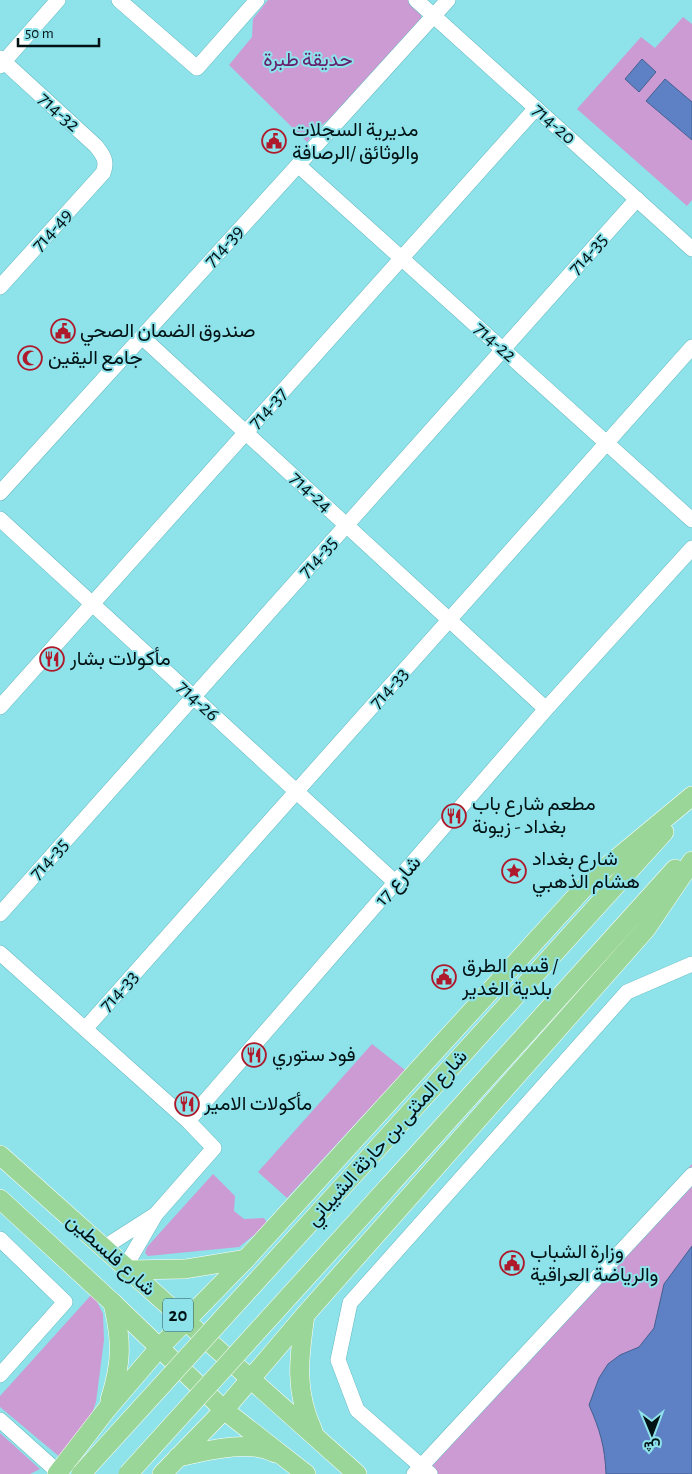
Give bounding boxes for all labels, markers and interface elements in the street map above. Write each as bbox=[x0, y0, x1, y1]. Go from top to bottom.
scale bar bbox=[18, 15, 99, 47]
text: 50 m bbox=[25, 26, 54, 41]
park label: حديقة طبرة bbox=[263, 50, 353, 72]
street label: 714-32 bbox=[34, 88, 84, 136]
street label: 714-20 bbox=[528, 100, 580, 148]
place label: مديرية السجلات والوثائق /الرصافة bbox=[292, 120, 419, 165]
public building icon: مديرية السجلات والوثائق /الرصافة bbox=[261, 128, 287, 154]
street label: 714-49 bbox=[28, 205, 76, 255]
street label: 714-39 bbox=[200, 221, 248, 271]
street label: 714-35 bbox=[565, 230, 611, 278]
public building icon: صندوق الضمان الصحي bbox=[50, 318, 76, 344]
street label: 714-22 bbox=[470, 318, 520, 366]
place label: صندوق الضمان الصحي bbox=[80, 321, 255, 347]
mosque icon: جامع اليقين bbox=[17, 345, 43, 371]
place label: جامع اليقين bbox=[48, 348, 143, 371]
street label: 714-37 bbox=[245, 384, 291, 432]
street label: 714-24 bbox=[286, 468, 336, 516]
street label: 714-35 bbox=[295, 533, 341, 581]
restaurant icon: مأكولات بشار bbox=[39, 646, 65, 672]
place label: مأكولات بشار bbox=[69, 647, 171, 671]
street label: 714-33 bbox=[366, 664, 412, 712]
street label: 714-26 bbox=[173, 677, 223, 725]
place label: مطعم شارع باب بغداد - زيونة bbox=[472, 794, 596, 839]
restaurant icon: مطعم شارع باب بغداد - زيونة bbox=[441, 803, 467, 829]
street label: 714-35 bbox=[26, 835, 72, 883]
place label: شارع بغداد هشام الذهبي bbox=[532, 849, 640, 898]
street label: شارع 17 bbox=[371, 852, 427, 912]
place icon: شارع بغداد هشام الذهبي bbox=[501, 858, 527, 884]
place label: قسم الطرق / بلدية الغدير bbox=[461, 956, 558, 1001]
public building icon: قسم الطرق / بلدية الغدير bbox=[431, 964, 457, 990]
street label: 714-33 bbox=[96, 967, 142, 1015]
restaurant icon: فود ستوري bbox=[241, 1042, 267, 1068]
place label: فود ستوري bbox=[272, 1045, 356, 1071]
street label: شارع المثنى بن حارثة الشيباني bbox=[303, 1046, 476, 1234]
restaurant icon: مأكولات الامير bbox=[174, 1091, 200, 1117]
place label: مأكولات الامير bbox=[203, 1092, 312, 1116]
street label: شارع فلسطين bbox=[61, 1210, 159, 1302]
place label: وزارة الشباب والرياضة العراقية bbox=[530, 1242, 659, 1287]
public building icon: وزارة الشباب والرياضة العراقية bbox=[499, 1250, 525, 1276]
road number: 20 bbox=[163, 1298, 193, 1332]
north arrow bbox=[627, 1409, 677, 1459]
text: ش bbox=[643, 1438, 661, 1453]

